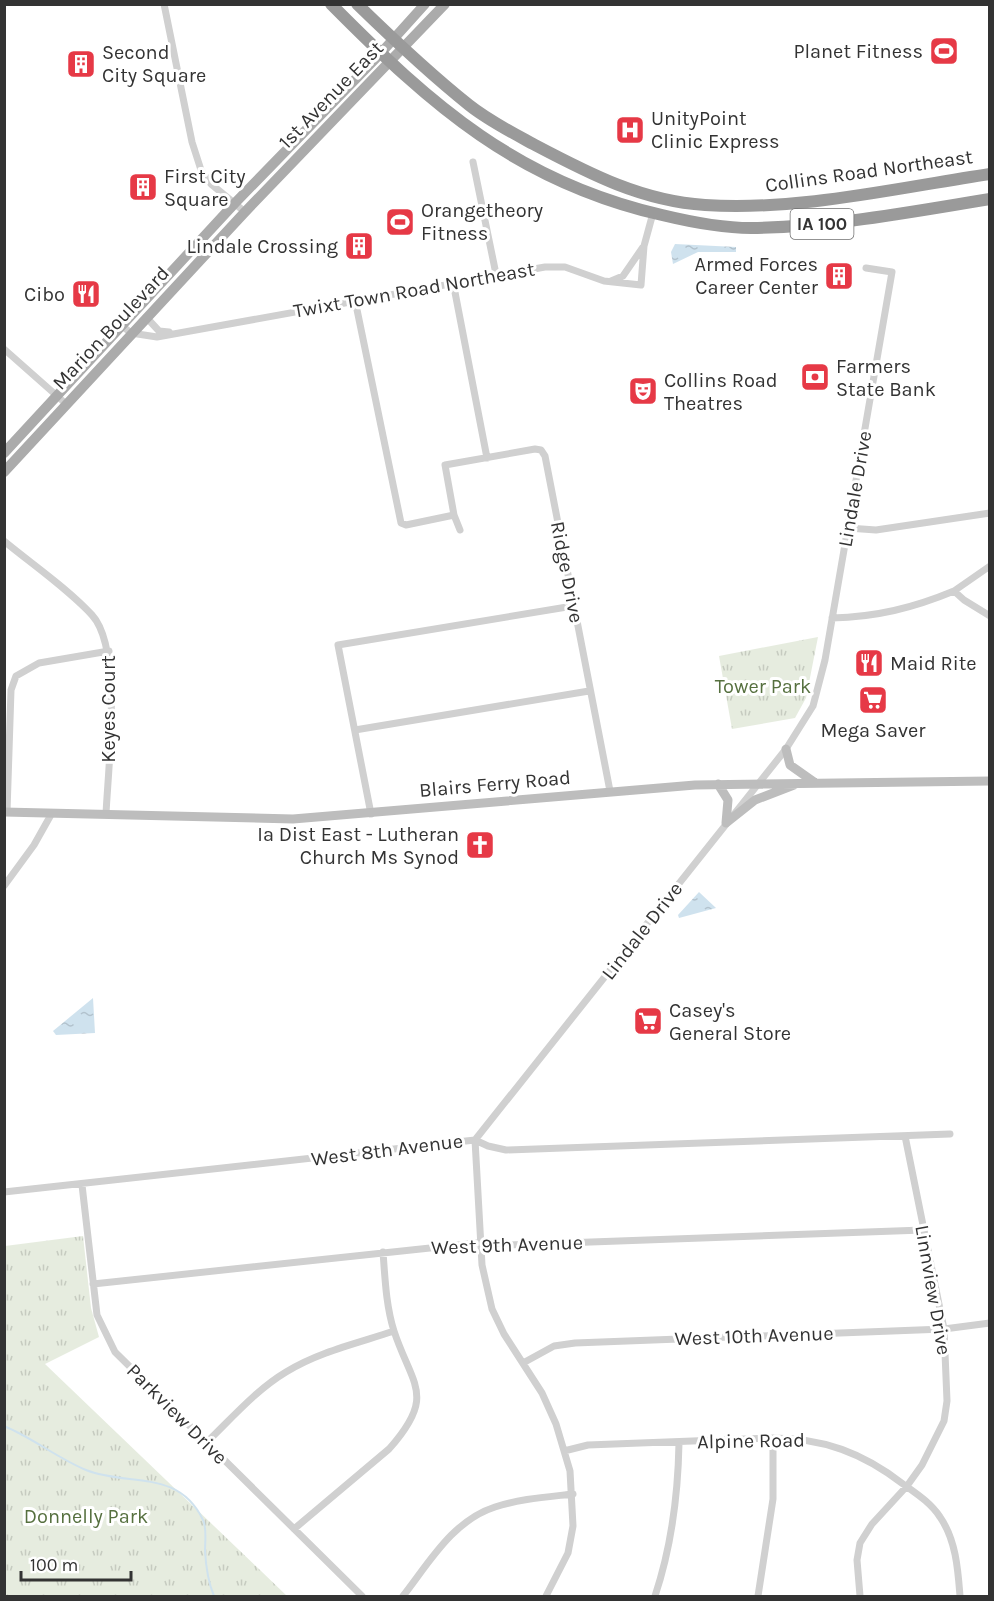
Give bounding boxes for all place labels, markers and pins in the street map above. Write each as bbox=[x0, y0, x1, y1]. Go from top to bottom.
sports icon: Planet Fitness bbox=[928, 35, 960, 67]
place label: Planet Fitness bbox=[793, 40, 923, 63]
place label: Second City Square bbox=[102, 41, 206, 87]
building icon: Second City Square bbox=[65, 48, 97, 80]
place label: UnityPoint Clinic Express bbox=[651, 107, 780, 153]
hospital icon: UnityPoint Clinic Express bbox=[614, 114, 646, 146]
place label: First City Square bbox=[164, 165, 246, 211]
building icon: First City Square bbox=[127, 171, 159, 203]
place label: Orangetheory Fitness bbox=[421, 199, 543, 245]
sports icon: Orangetheory Fitness bbox=[384, 206, 416, 238]
building icon: Lindale Crossing bbox=[343, 230, 375, 262]
place label: Lindale Crossing bbox=[186, 235, 338, 258]
place label: Armed Forces Career Center bbox=[695, 253, 819, 299]
building icon: Armed Forces Career Center bbox=[823, 260, 855, 292]
restaurant icon: Cibo bbox=[70, 278, 102, 310]
place label: Cibo bbox=[24, 283, 65, 306]
place label: Farmers State Bank bbox=[836, 355, 936, 401]
bank icon: Farmers State Bank bbox=[799, 361, 831, 393]
place label: Collins Road Theatres bbox=[664, 369, 778, 415]
theatre icon: Collins Road Theatres bbox=[627, 375, 659, 407]
restaurant icon: Maid Rite bbox=[853, 647, 885, 679]
place label: Maid Rite bbox=[890, 652, 977, 675]
supermarket icon: Mega Saver bbox=[857, 684, 889, 716]
place label: Mega Saver bbox=[821, 719, 926, 742]
place label: Ia Dist East - Lutheran Church Ms Synod bbox=[257, 823, 459, 869]
church icon: Ia Dist East - Lutheran Church Ms Synod bbox=[464, 829, 496, 861]
place label: Casey's General Store bbox=[669, 999, 791, 1045]
supermarket icon: Casey's General Store bbox=[632, 1005, 664, 1037]

